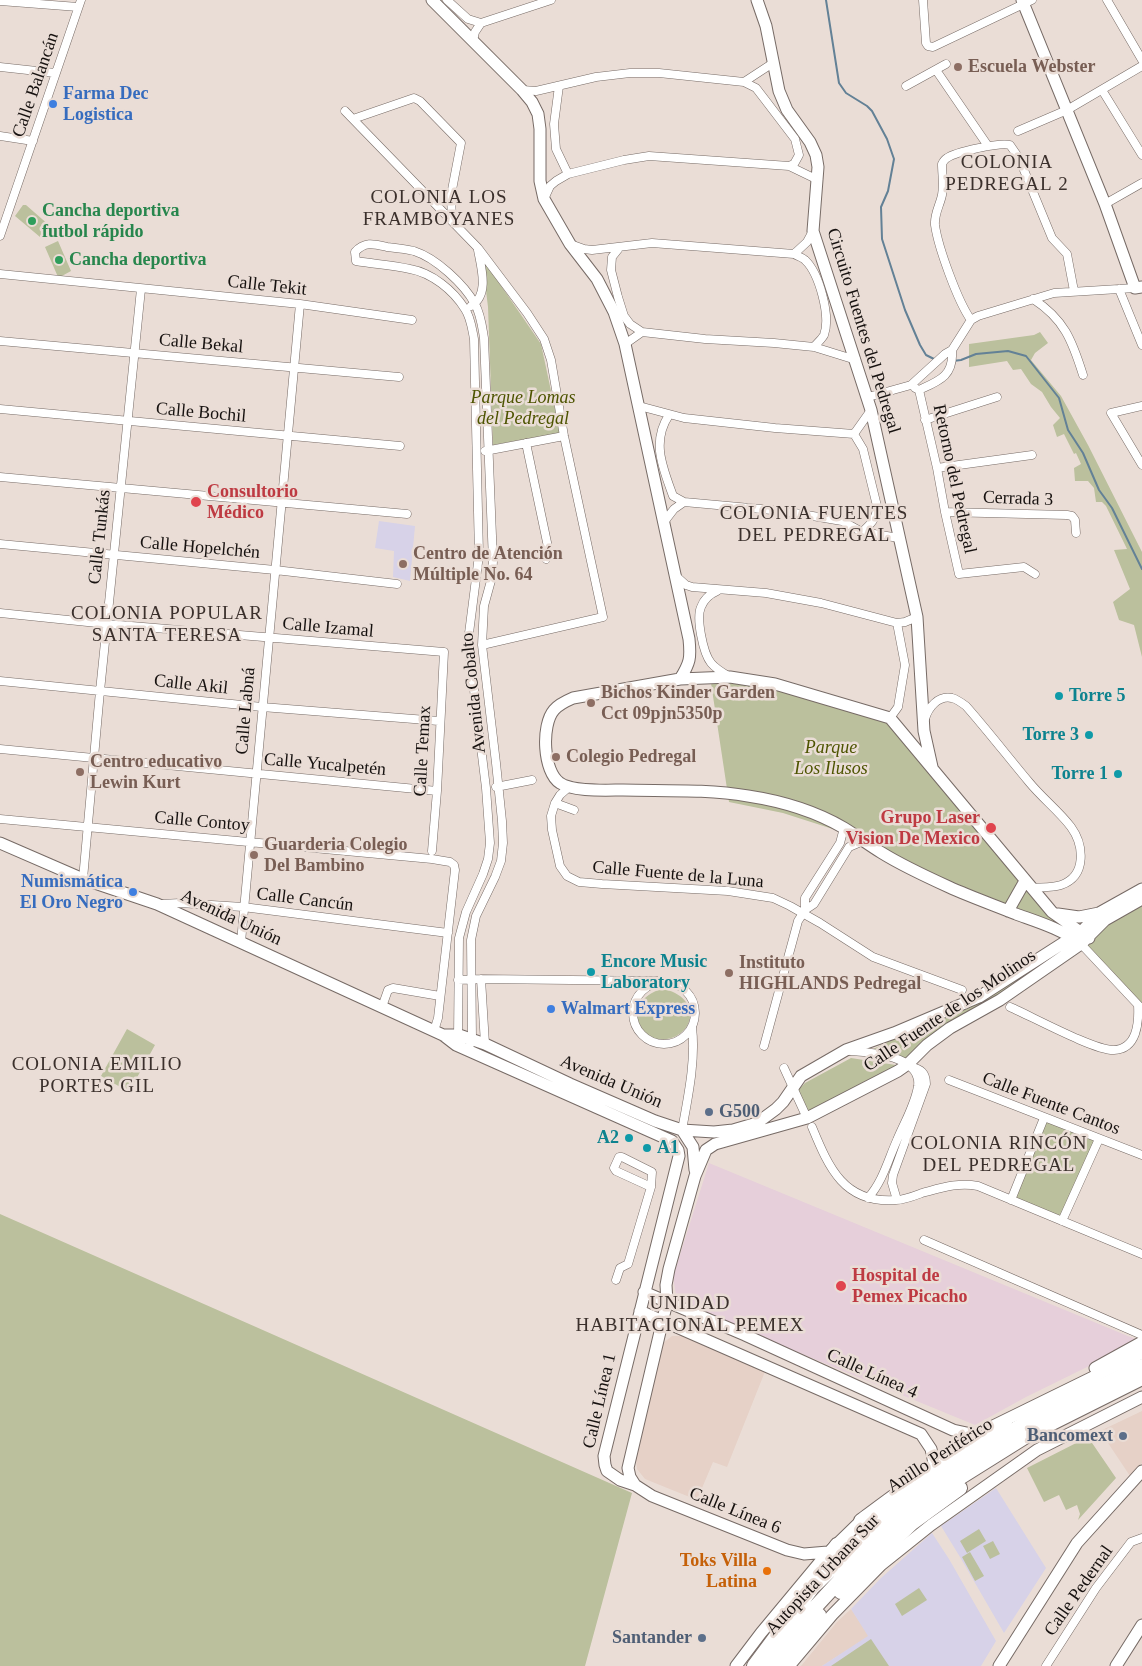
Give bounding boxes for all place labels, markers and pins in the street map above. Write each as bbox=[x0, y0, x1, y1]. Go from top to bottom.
place label: Escuela Webster bbox=[968, 56, 1095, 78]
marker: Escuela Webster bbox=[952, 61, 964, 73]
place label: Farma Dec Logistica bbox=[63, 83, 148, 126]
marker: Farma Dec Logistica bbox=[47, 98, 59, 110]
place label: Cancha deportiva futbol rápido bbox=[42, 200, 180, 242]
marker: Cancha deportiva futbol rápido bbox=[26, 215, 38, 227]
place label: Cancha deportiva bbox=[69, 249, 207, 271]
marker: Cancha deportiva bbox=[53, 254, 65, 266]
place label: Consultorio Médico bbox=[207, 481, 298, 524]
marker: Consultorio Médico bbox=[189, 495, 203, 509]
place label: Centro de Atención Múltiple No. 64 bbox=[413, 543, 563, 586]
marker: Centro de Atención Múltiple No. 64 bbox=[397, 558, 409, 570]
place label: Bichos Kinder Garden Cct 09pjn5350p bbox=[601, 682, 775, 724]
place label: Torre 5 bbox=[1069, 685, 1125, 707]
marker: Torre 5 bbox=[1053, 690, 1065, 702]
marker: Bichos Kinder Garden Cct 09pjn5350p bbox=[585, 697, 597, 709]
place label: Torre 3 bbox=[1023, 724, 1079, 746]
marker: Torre 3 bbox=[1083, 729, 1095, 741]
place label: Colegio Pedregal bbox=[566, 746, 696, 768]
place label: Centro educativo Lewin Kurt bbox=[90, 751, 222, 794]
marker: Colegio Pedregal bbox=[550, 751, 562, 763]
place label: Torre 1 bbox=[1052, 763, 1108, 785]
marker: Centro educativo Lewin Kurt bbox=[74, 766, 86, 778]
marker: Torre 1 bbox=[1112, 768, 1124, 780]
place label: Grupo Laser Vision De Mexico bbox=[846, 807, 980, 850]
marker: Grupo Laser Vision De Mexico bbox=[984, 821, 998, 835]
place label: Guarderia Colegio Del Bambino bbox=[264, 834, 407, 876]
marker: Guarderia Colegio Del Bambino bbox=[248, 849, 260, 861]
place label: Numismática El Oro Negro bbox=[20, 871, 123, 914]
marker: Numismática El Oro Negro bbox=[127, 886, 139, 898]
place label: Encore Music Laboratory bbox=[601, 951, 707, 994]
place label: Instituto HIGHLANDS Pedregal bbox=[739, 952, 921, 994]
marker: Encore Music Laboratory bbox=[585, 966, 597, 978]
marker: Instituto HIGHLANDS Pedregal bbox=[723, 967, 735, 979]
place label: Walmart Express bbox=[561, 998, 695, 1020]
marker: Walmart Express bbox=[545, 1003, 557, 1015]
place label: G500 bbox=[719, 1101, 760, 1123]
marker: G500 bbox=[703, 1106, 715, 1118]
place label: A2 bbox=[597, 1127, 619, 1149]
marker: A2 bbox=[623, 1132, 635, 1144]
place label: A1 bbox=[657, 1137, 679, 1159]
marker: A1 bbox=[641, 1142, 653, 1154]
place label: Hospital de Pemex Picacho bbox=[852, 1265, 967, 1308]
marker: Hospital de Pemex Picacho bbox=[834, 1279, 848, 1293]
place label: Bancomext bbox=[1027, 1425, 1113, 1447]
marker: Bancomext bbox=[1117, 1430, 1129, 1442]
place label: Toks Villa Latina bbox=[680, 1550, 757, 1592]
marker: Toks Villa Latina bbox=[761, 1565, 773, 1577]
place label: Santander bbox=[612, 1627, 692, 1649]
marker: Santander bbox=[696, 1632, 708, 1644]

